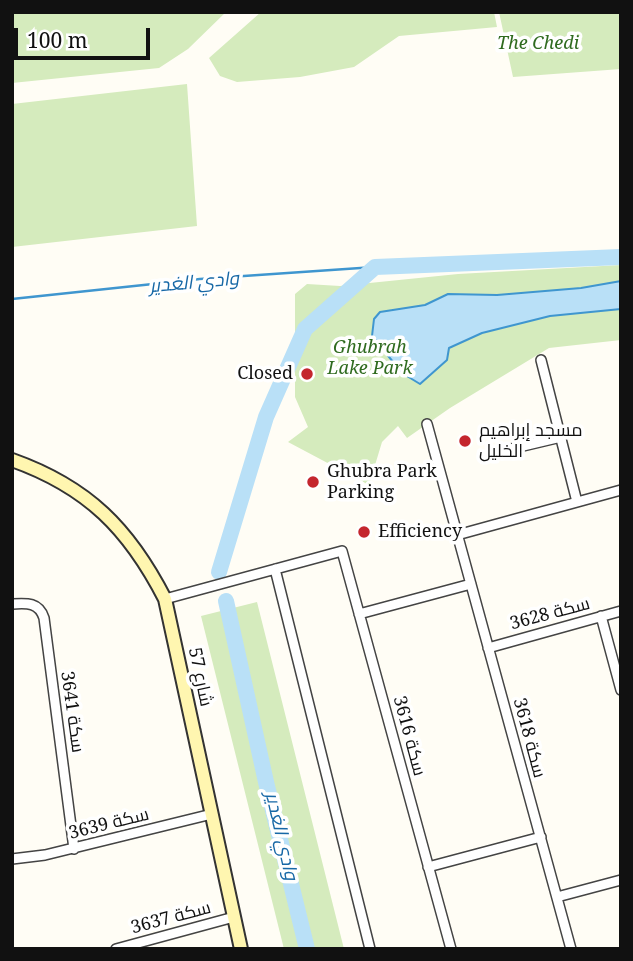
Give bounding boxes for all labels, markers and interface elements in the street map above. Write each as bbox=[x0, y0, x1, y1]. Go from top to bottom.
scale bar bbox=[18, 14, 154, 58]
text: 100 m bbox=[27, 26, 88, 54]
park label: The Chedi bbox=[497, 33, 579, 55]
water label: وادي الغدير bbox=[148, 268, 240, 298]
park label: Ghubrah Lake Park bbox=[327, 337, 413, 380]
place label: Closed bbox=[237, 363, 293, 385]
marker: Closed bbox=[299, 366, 315, 382]
place label: مسجد إبراهيم الخليل bbox=[479, 420, 583, 462]
marker: مسجد إبراهيم الخليل bbox=[457, 433, 473, 449]
place label: Ghubra Park Parking bbox=[327, 461, 437, 504]
marker: Ghubra Park Parking bbox=[305, 474, 321, 490]
place label: Efficiency bbox=[378, 521, 462, 543]
marker: Efficiency bbox=[356, 524, 372, 540]
street label: سكة 3628 bbox=[508, 593, 592, 635]
street label: شارع 57 bbox=[183, 646, 217, 708]
street label: سكة 3641 bbox=[56, 670, 88, 754]
street label: سكة 3616 bbox=[388, 694, 430, 778]
street label: سكة 3618 bbox=[508, 696, 550, 780]
water label: وادي الغدير bbox=[260, 790, 302, 882]
street label: سكة 3639 bbox=[67, 804, 151, 844]
street label: سكة 3637 bbox=[129, 897, 213, 939]

